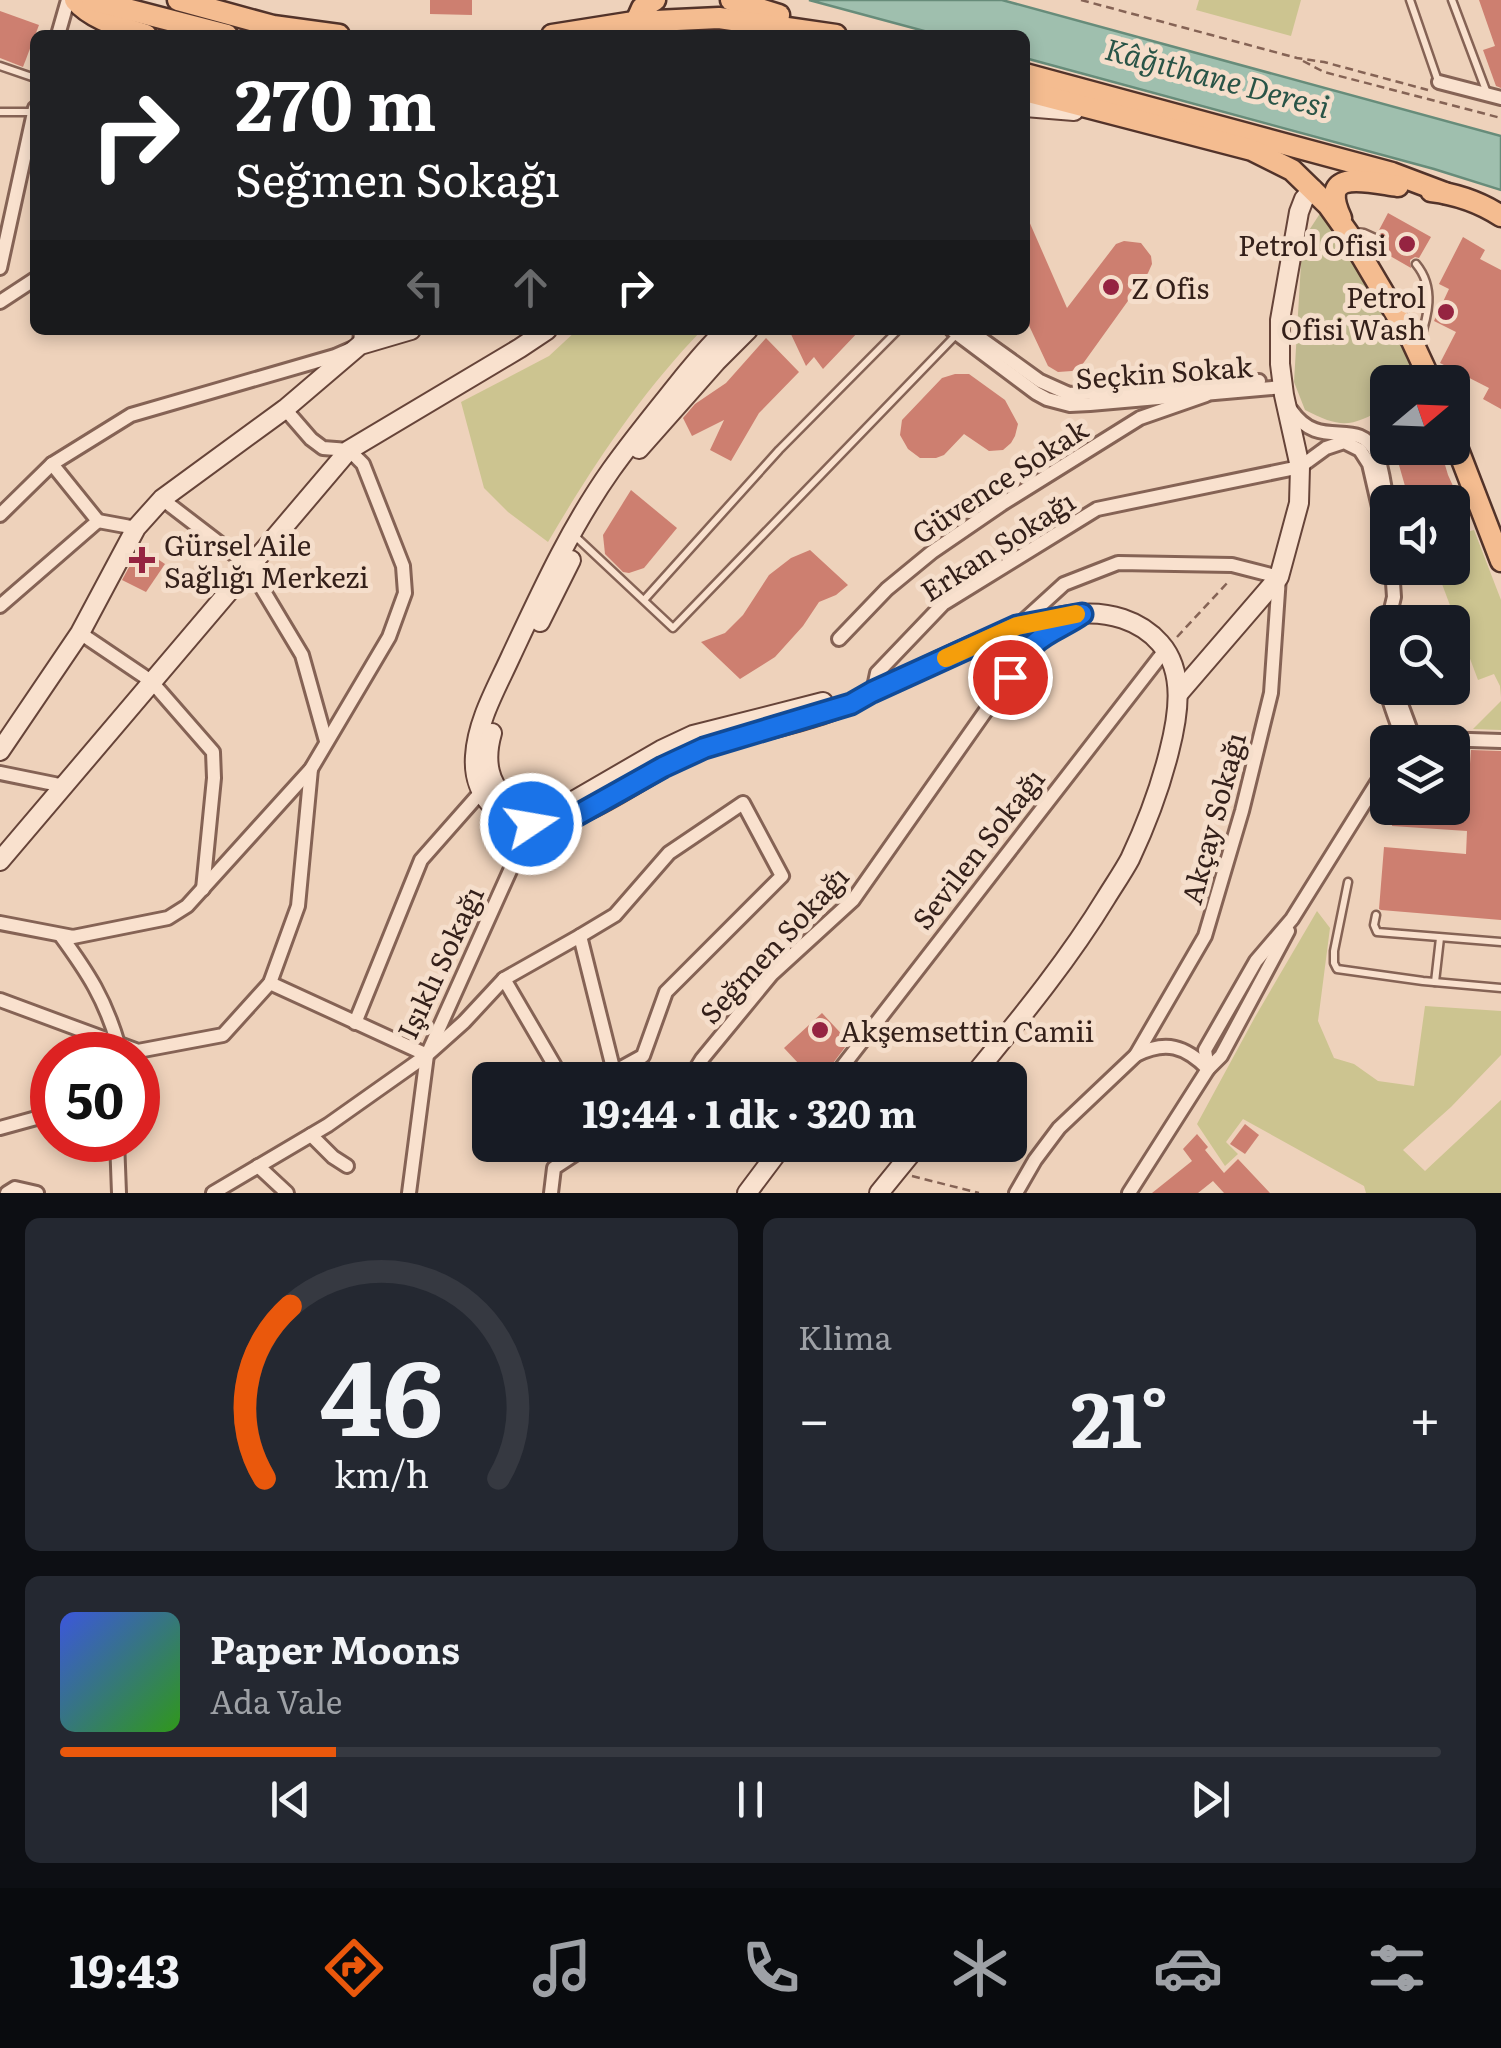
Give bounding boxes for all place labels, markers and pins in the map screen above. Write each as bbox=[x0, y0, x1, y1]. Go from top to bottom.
place label: Petrol Ofisi bbox=[1238, 223, 1387, 265]
marker: Petrol Ofisi bbox=[1396, 233, 1418, 255]
place label: Z Ofis bbox=[1131, 266, 1209, 308]
place label: Petrol Ofisi Wash bbox=[1281, 275, 1426, 349]
marker: Z Ofis bbox=[1100, 276, 1122, 298]
marker: Petrol Ofisi Wash bbox=[1435, 301, 1457, 323]
place label: Gürsel Aile Sağlığı Merkezi bbox=[164, 523, 369, 597]
marker: Gürsel Aile Sağlığı Merkezi bbox=[129, 547, 155, 573]
pin bbox=[968, 635, 1053, 720]
place label: Akşemsettin Camii bbox=[840, 1009, 1094, 1051]
marker: Akşemsettin Camii bbox=[809, 1019, 831, 1041]

